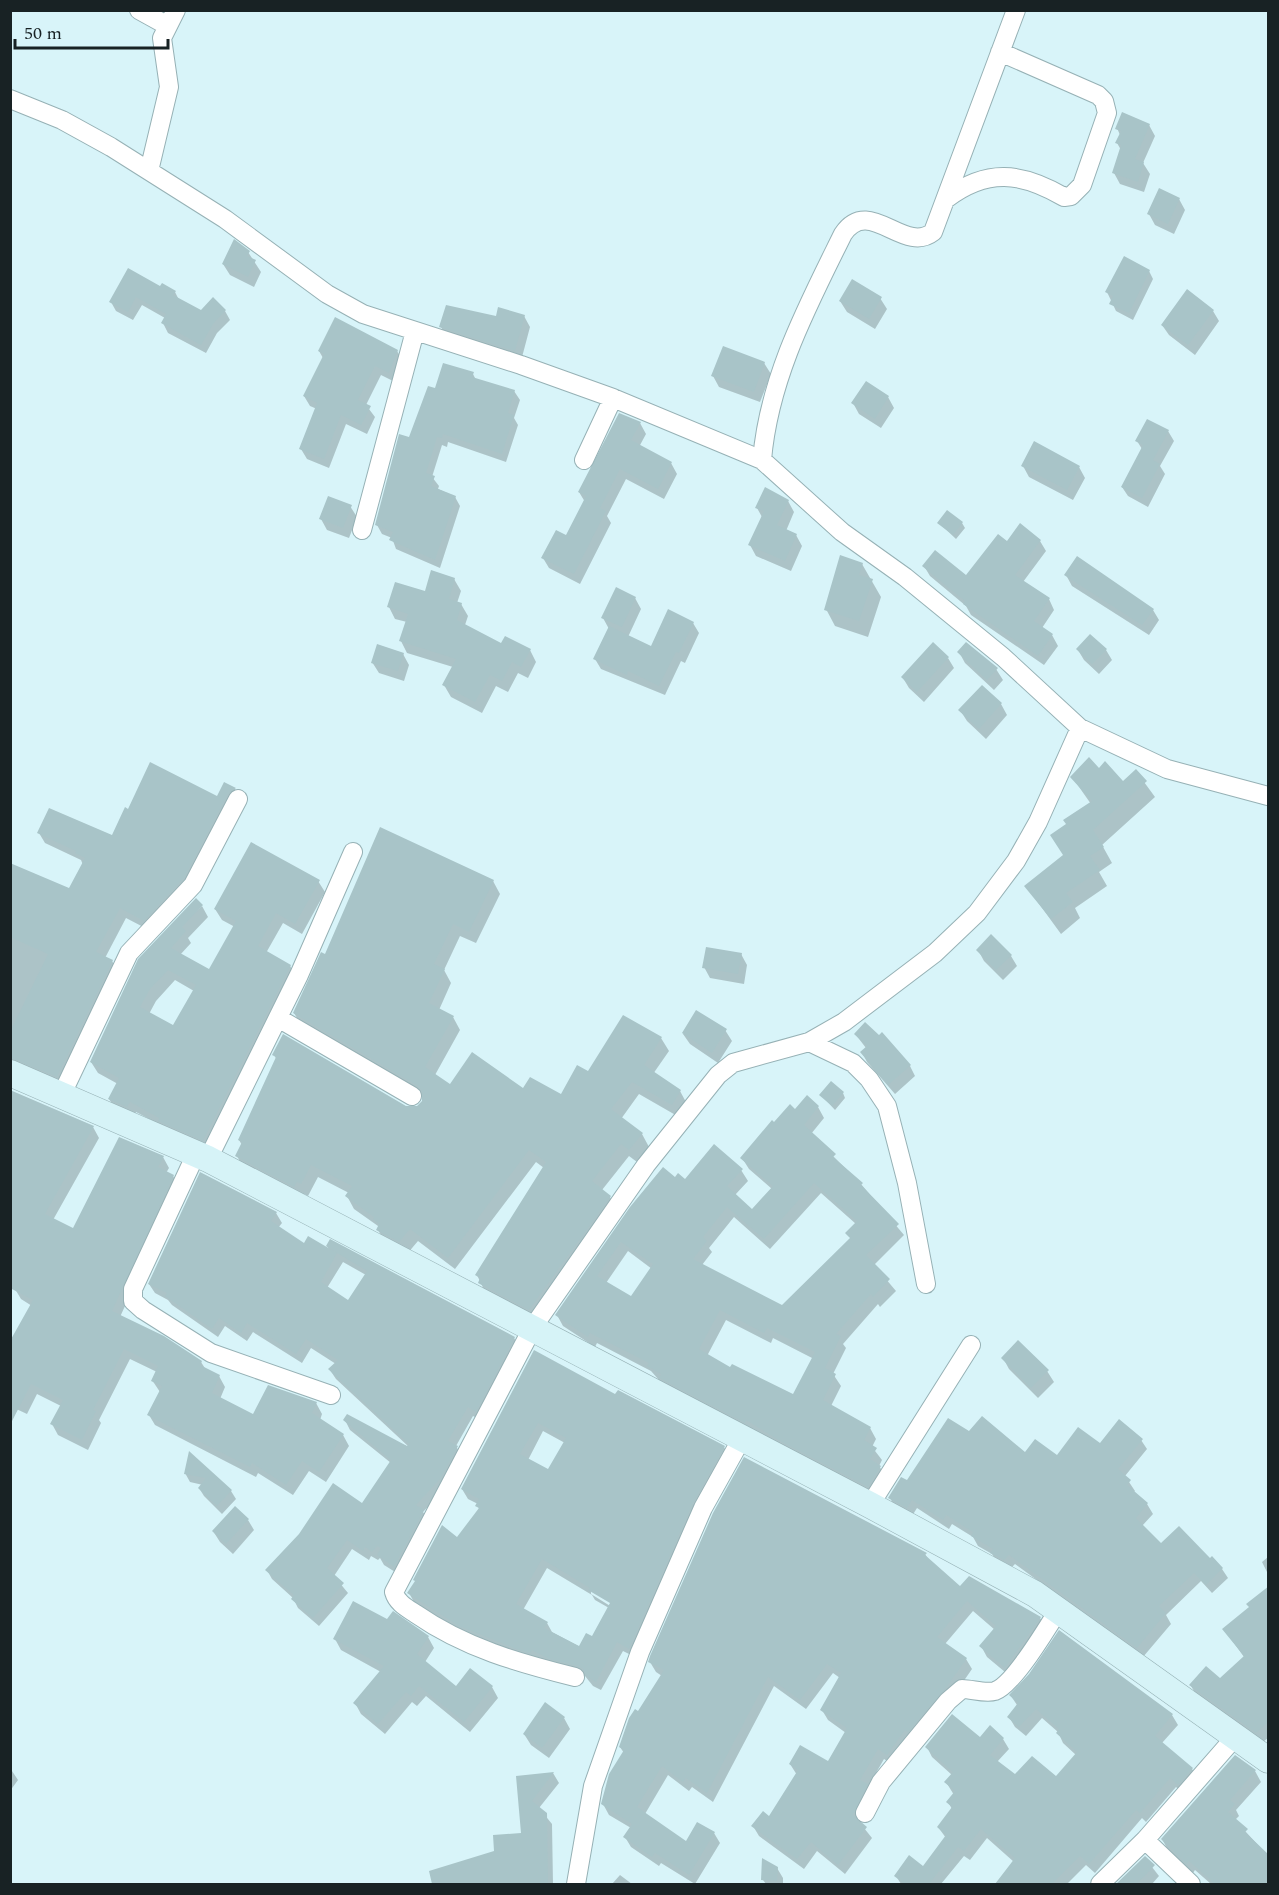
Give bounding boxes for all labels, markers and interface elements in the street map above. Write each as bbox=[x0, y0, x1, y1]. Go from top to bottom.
scale bar bbox=[15, 12, 168, 50]
text: 50 m bbox=[24, 20, 62, 47]

